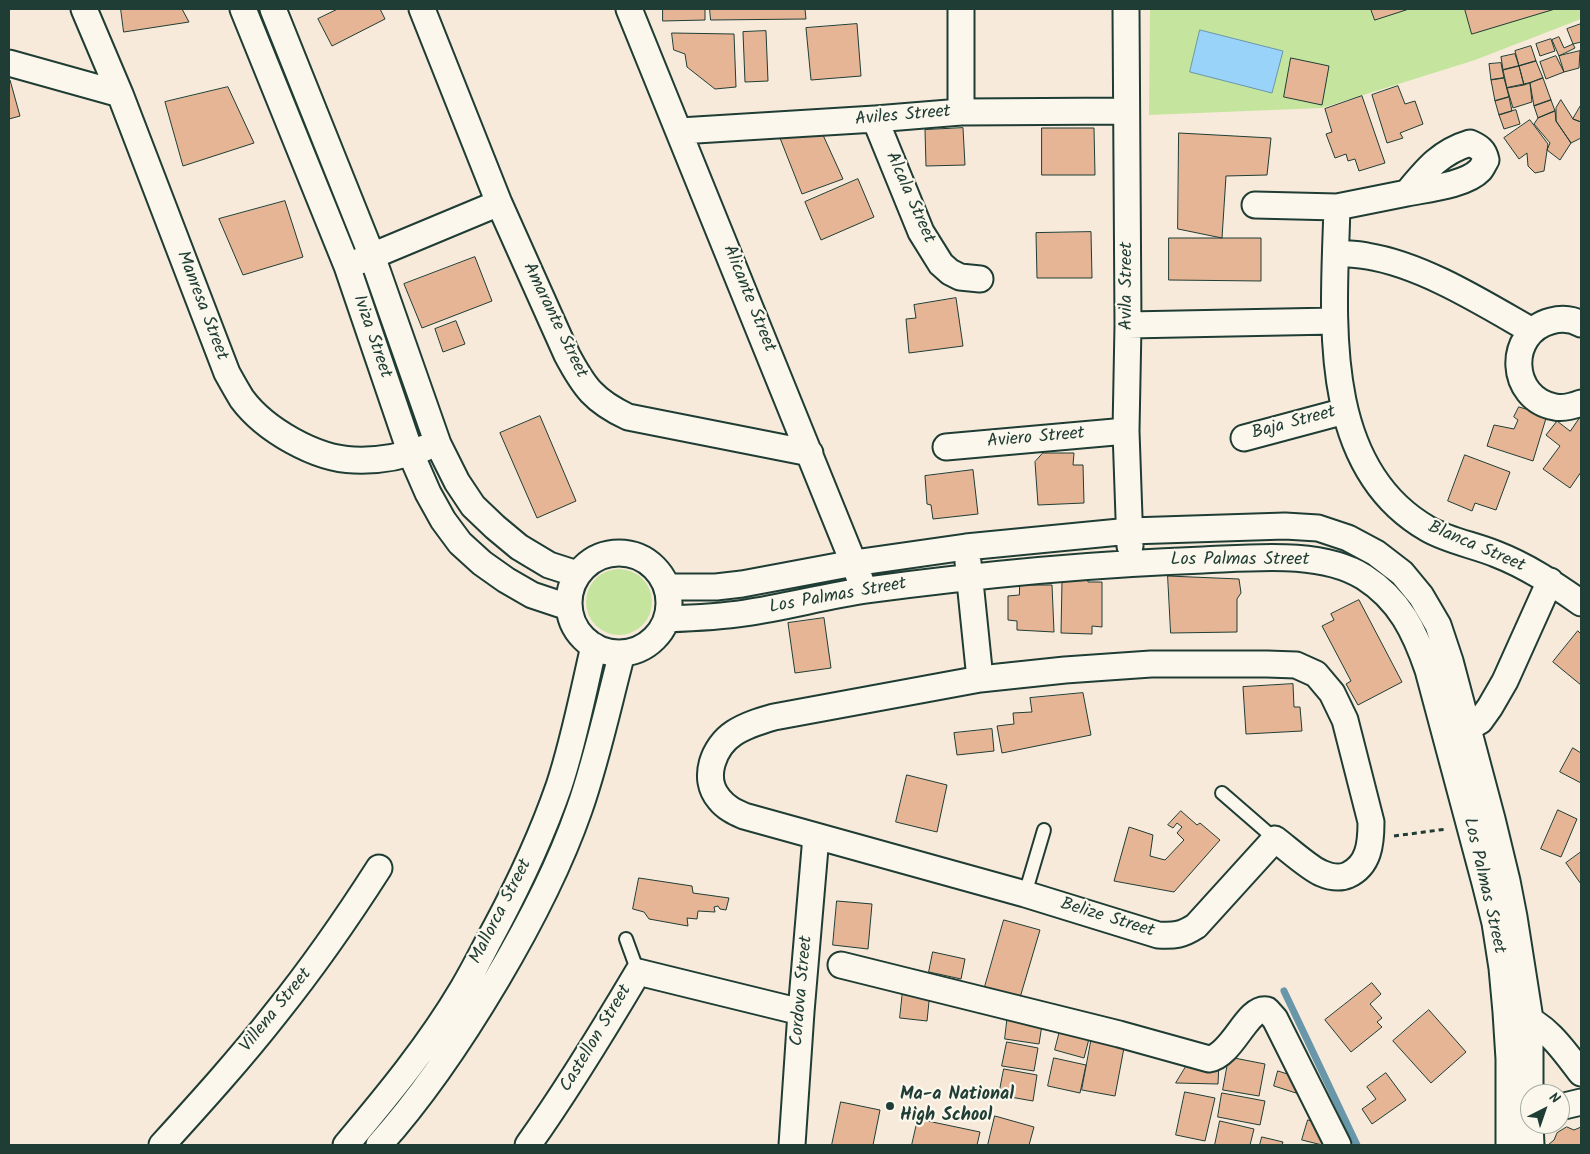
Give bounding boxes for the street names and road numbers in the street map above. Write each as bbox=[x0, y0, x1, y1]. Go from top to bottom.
street label: Aviles Street bbox=[854, 102, 952, 132]
street label: Alcala Street bbox=[879, 149, 939, 247]
street label: Alicante Street bbox=[717, 242, 779, 356]
street label: Avila Street bbox=[1117, 242, 1139, 330]
street label: Manresa Street bbox=[170, 248, 232, 364]
street label: Amarante Street bbox=[517, 260, 591, 382]
street label: Iviza Street bbox=[347, 293, 395, 381]
street label: Baja Street bbox=[1250, 402, 1338, 446]
street label: Aviero Street bbox=[986, 424, 1086, 454]
street label: Blanca Street bbox=[1424, 518, 1528, 578]
street label: Los Palmas Street bbox=[1171, 550, 1309, 572]
street label: Los Palmas Street bbox=[768, 574, 908, 620]
street label: Los Palmas Street bbox=[1457, 816, 1509, 956]
street label: Mallorca Street bbox=[466, 856, 538, 968]
street label: Belize Street bbox=[1057, 894, 1157, 944]
street label: Cordova Street bbox=[787, 935, 819, 1047]
street label: Villena Street bbox=[237, 965, 317, 1057]
street label: Castellon Street bbox=[556, 981, 638, 1097]

